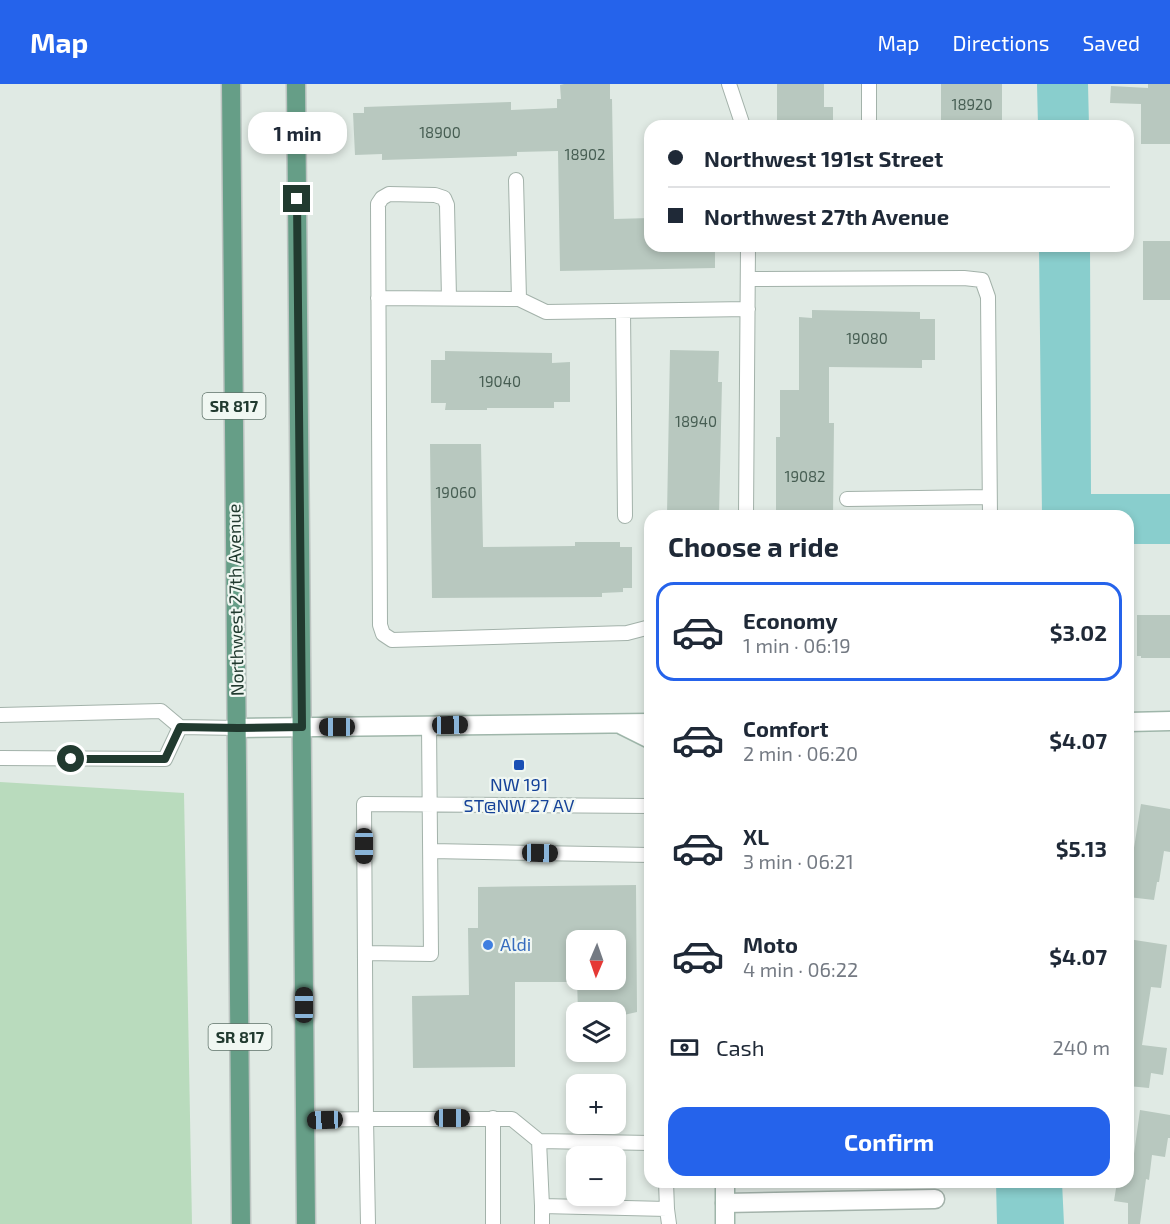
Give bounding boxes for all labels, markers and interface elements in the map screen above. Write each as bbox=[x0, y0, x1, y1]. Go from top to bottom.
text: Map bbox=[30, 25, 88, 59]
text: Map bbox=[877, 30, 920, 55]
text: Directions bbox=[953, 30, 1049, 55]
text: Saved bbox=[1082, 30, 1140, 55]
house number: 18920 bbox=[951, 95, 993, 113]
callout: 1 min bbox=[248, 112, 346, 154]
text: 1 min bbox=[273, 121, 322, 145]
house number: 18900 bbox=[419, 123, 461, 141]
house number: 18902 bbox=[564, 145, 606, 163]
text: Northwest 191st Street bbox=[704, 145, 943, 171]
route end bbox=[283, 185, 310, 212]
text: Northwest 27th Avenue bbox=[704, 203, 949, 229]
house number: 19080 bbox=[846, 329, 888, 347]
house number: 19040 bbox=[479, 372, 521, 390]
road number: SR 817 bbox=[202, 393, 266, 419]
house number: 18940 bbox=[675, 412, 717, 430]
house number: 19082 bbox=[784, 467, 826, 485]
house number: 19060 bbox=[435, 483, 477, 501]
street label: Northwest 27th Avenue bbox=[222, 504, 248, 696]
text: Choose a ride bbox=[668, 530, 839, 562]
icon: car bbox=[671, 605, 725, 659]
text: Economy bbox=[743, 607, 838, 633]
text: $3.02 bbox=[1050, 619, 1107, 645]
text: 1 min · 06:19 bbox=[743, 633, 851, 657]
icon: car bbox=[671, 713, 725, 767]
text: Comfort bbox=[743, 715, 828, 741]
car bbox=[432, 716, 468, 734]
car bbox=[319, 718, 355, 736]
text: $4.07 bbox=[1049, 727, 1107, 753]
text: 2 min · 06:20 bbox=[743, 741, 858, 765]
route start bbox=[57, 745, 84, 772]
marker: NW 191 ST@NW 27 AV bbox=[512, 758, 526, 772]
place label: NW 191 ST@NW 27 AV bbox=[464, 773, 574, 816]
icon: car bbox=[671, 821, 725, 875]
text: XL bbox=[743, 823, 769, 849]
car bbox=[355, 828, 373, 864]
text: $5.13 bbox=[1056, 835, 1107, 861]
car bbox=[522, 844, 558, 862]
text: 3 min · 06:21 bbox=[743, 849, 854, 873]
icon: car bbox=[671, 929, 725, 983]
north arrow bbox=[566, 930, 626, 990]
map controls bbox=[566, 930, 626, 1206]
text: Moto bbox=[743, 931, 798, 957]
place label: Aldi bbox=[500, 933, 531, 955]
marker: Aldi bbox=[481, 938, 495, 952]
text: $4.07 bbox=[1049, 943, 1107, 969]
text: 4 min · 06:22 bbox=[743, 957, 858, 981]
car bbox=[295, 987, 313, 1023]
button: layers bbox=[566, 1002, 626, 1062]
road number: SR 817 bbox=[208, 1024, 272, 1050]
icon: cash bbox=[668, 1031, 701, 1064]
text: Cash bbox=[716, 1034, 765, 1060]
text: 240 m bbox=[1052, 1035, 1110, 1059]
button: + bbox=[566, 1074, 626, 1134]
button: Confirm bbox=[668, 1107, 1110, 1176]
car bbox=[434, 1109, 470, 1127]
car bbox=[307, 1110, 343, 1130]
button: − bbox=[566, 1146, 626, 1206]

